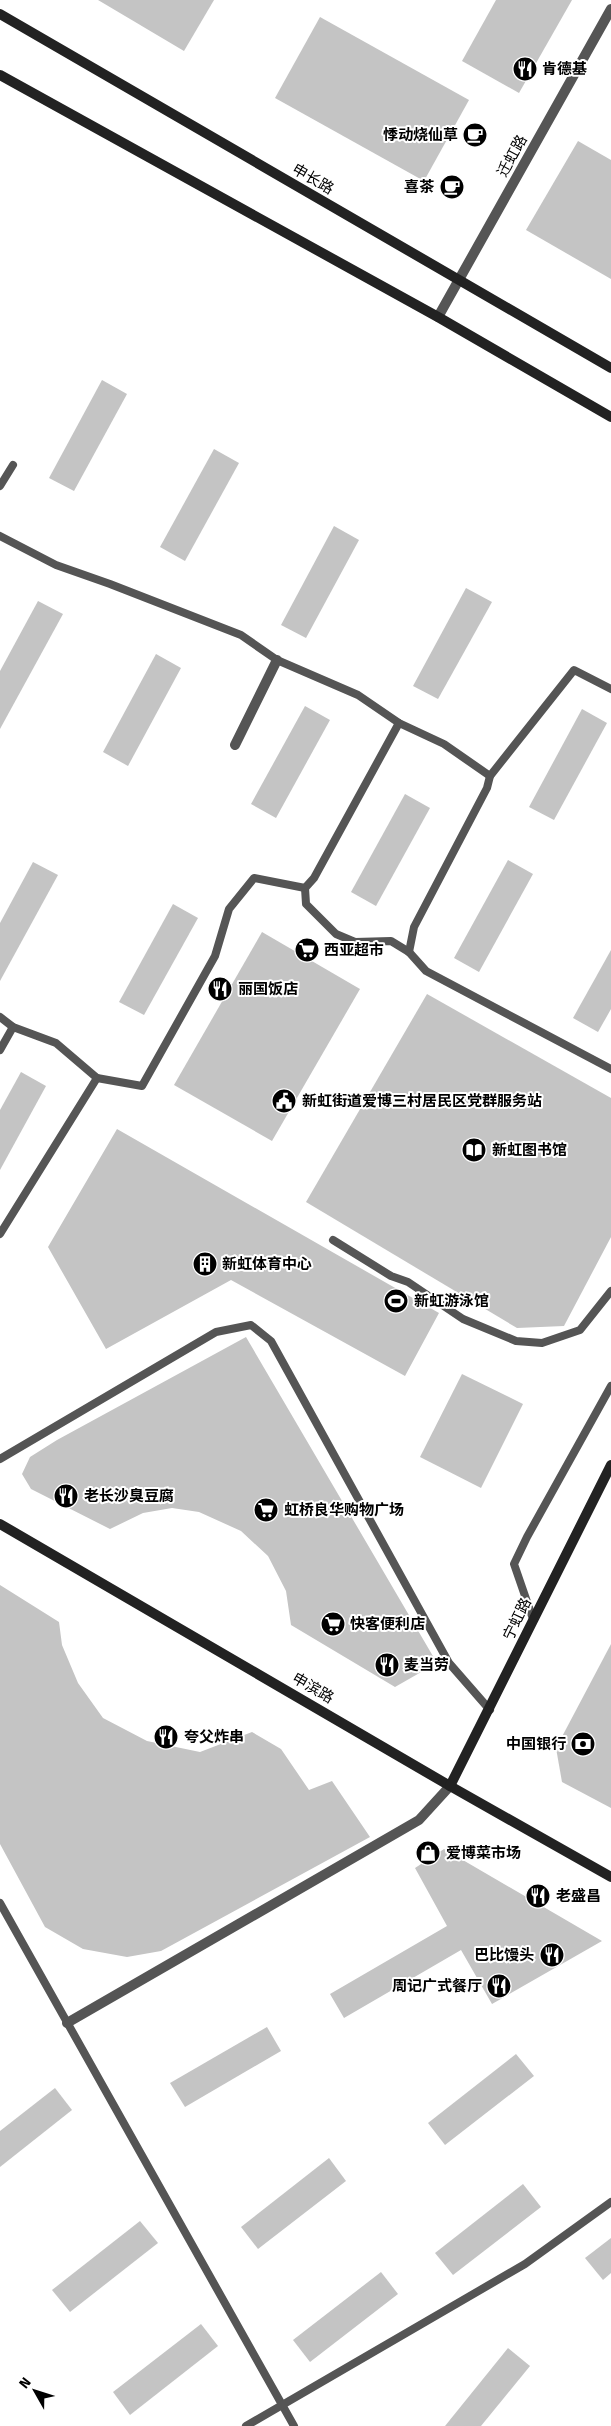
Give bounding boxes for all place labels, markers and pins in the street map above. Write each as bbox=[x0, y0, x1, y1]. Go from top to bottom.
restaurant icon: 肯德基 bbox=[512, 56, 538, 82]
place label: 肯德基 bbox=[542, 60, 587, 78]
cafe icon: 悸动烧仙草 bbox=[462, 122, 488, 148]
place label: 悸动烧仙草 bbox=[383, 126, 458, 144]
cafe icon: 喜茶 bbox=[439, 174, 465, 200]
place label: 喜茶 bbox=[404, 178, 435, 196]
supermarket icon: 西亚超市 bbox=[294, 937, 320, 963]
place label: 西亚超市 bbox=[324, 941, 384, 959]
restaurant icon: 丽国饭店 bbox=[207, 976, 233, 1002]
place label: 丽国饭店 bbox=[238, 980, 298, 998]
public building icon: 新虹街道爱博三村居民区党群服务站 bbox=[271, 1088, 297, 1114]
place label: 新虹街道爱博三村居民区党群服务站 bbox=[302, 1092, 542, 1110]
library icon: 新虹图书馆 bbox=[461, 1137, 487, 1163]
place label: 新虹图书馆 bbox=[492, 1141, 567, 1159]
building icon: 新虹体育中心 bbox=[192, 1251, 218, 1277]
place label: 新虹体育中心 bbox=[222, 1255, 312, 1273]
sports icon: 新虹游泳馆 bbox=[383, 1288, 409, 1314]
place label: 新虹游泳馆 bbox=[414, 1292, 489, 1310]
restaurant icon: 老长沙臭豆腐 bbox=[53, 1483, 79, 1509]
place label: 老长沙臭豆腐 bbox=[84, 1487, 174, 1505]
supermarket icon: 虹桥良华购物广场 bbox=[253, 1497, 279, 1523]
place label: 虹桥良华购物广场 bbox=[284, 1501, 404, 1519]
supermarket icon: 快客便利店 bbox=[320, 1611, 346, 1637]
place label: 快客便利店 bbox=[350, 1615, 425, 1633]
restaurant icon: 麦当劳 bbox=[374, 1652, 400, 1678]
place label: 麦当劳 bbox=[404, 1656, 449, 1674]
restaurant icon: 夸父炸串 bbox=[153, 1724, 179, 1750]
place label: 夸父炸串 bbox=[184, 1728, 244, 1746]
bank icon: 中国银行 bbox=[570, 1731, 596, 1757]
place label: 中国银行 bbox=[506, 1735, 566, 1753]
shop icon: 爱博菜市场 bbox=[415, 1840, 441, 1866]
place label: 爱博菜市场 bbox=[446, 1844, 521, 1862]
restaurant icon: 老盛昌 bbox=[525, 1883, 551, 1909]
place label: 老盛昌 bbox=[556, 1887, 601, 1905]
restaurant icon: 巴比馒头 bbox=[539, 1942, 565, 1968]
place label: 巴比馒头 bbox=[474, 1946, 534, 1964]
restaurant icon: 周记广式餐厅 bbox=[486, 1973, 512, 1999]
place label: 周记广式餐厅 bbox=[392, 1977, 482, 1995]

